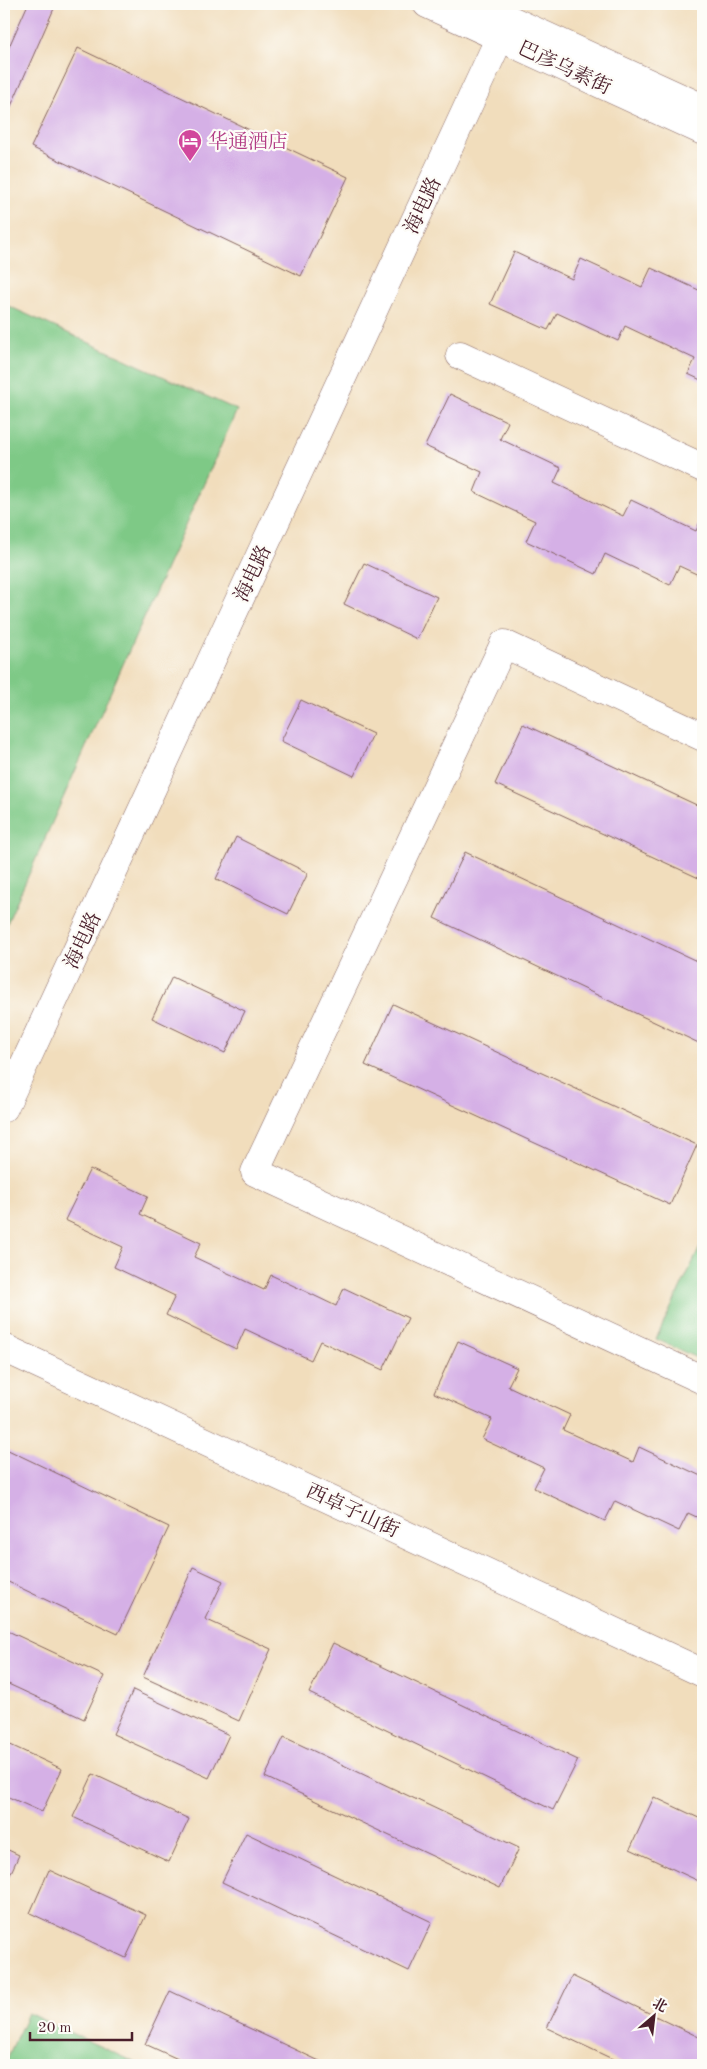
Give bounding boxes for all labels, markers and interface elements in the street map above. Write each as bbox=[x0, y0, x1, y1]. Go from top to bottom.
street label: 巴彦乌素街 bbox=[515, 36, 615, 99]
hotel icon: 华通酒店 bbox=[177, 128, 203, 162]
place label: 华通酒店 bbox=[208, 130, 288, 153]
street label: 海电路 bbox=[400, 174, 446, 237]
street label: 海电路 bbox=[230, 542, 276, 605]
street label: 海电路 bbox=[60, 909, 106, 972]
street label: 西卓子山街 bbox=[303, 1480, 403, 1542]
north arrow bbox=[630, 1992, 680, 2042]
text: 北 bbox=[650, 1995, 670, 2015]
scale bar bbox=[30, 2009, 132, 2041]
text: 20 m bbox=[38, 2021, 72, 2036]

